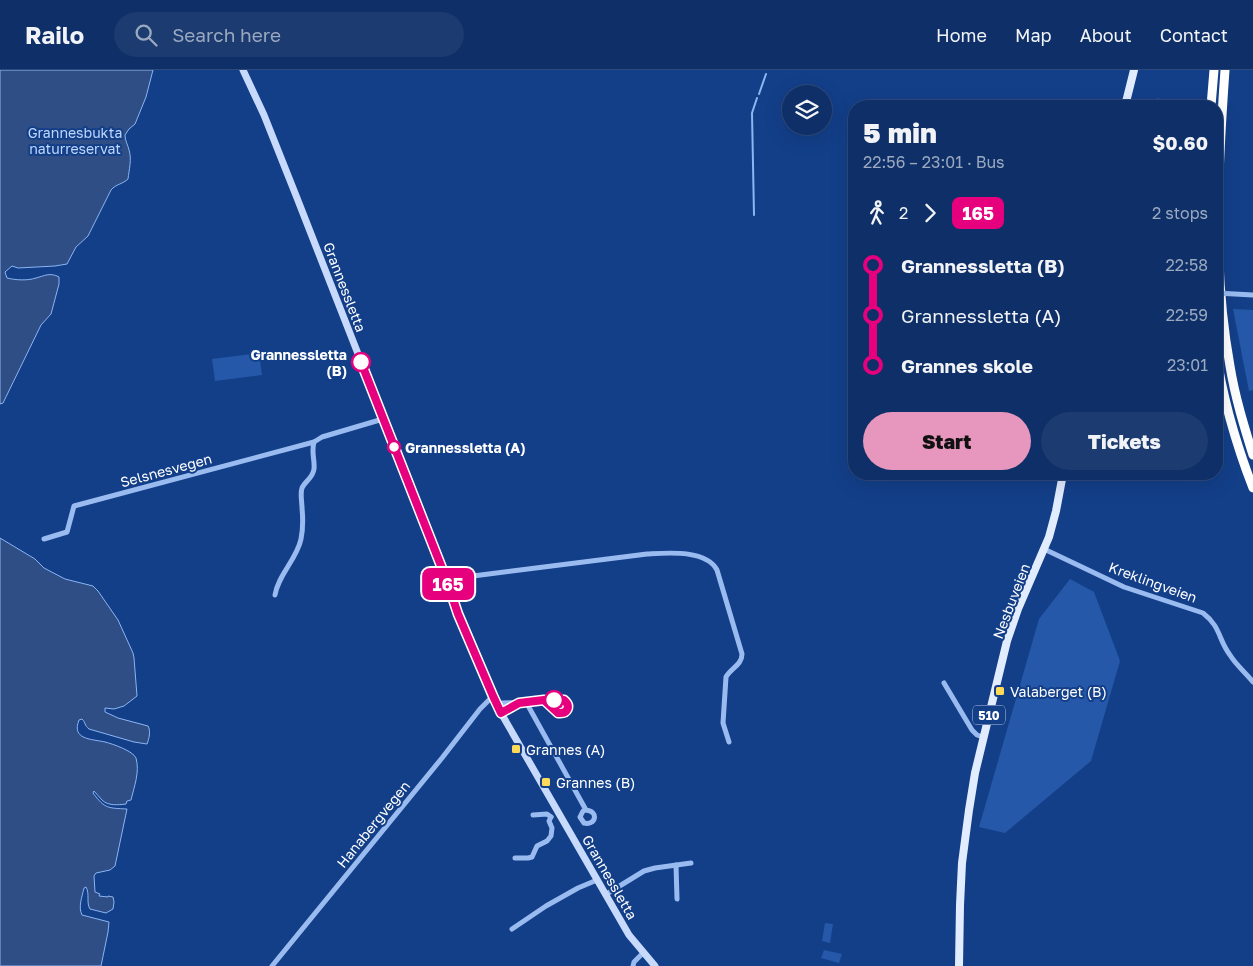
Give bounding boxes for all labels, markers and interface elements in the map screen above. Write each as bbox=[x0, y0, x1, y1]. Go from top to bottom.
search box bbox=[114, 12, 464, 57]
text: Railo bbox=[25, 20, 84, 49]
icon: search bbox=[132, 21, 160, 49]
text: Search here bbox=[172, 23, 281, 46]
text: Home bbox=[936, 24, 987, 46]
text: Map bbox=[1015, 24, 1052, 46]
text: About bbox=[1080, 24, 1132, 46]
text: Contact bbox=[1160, 24, 1228, 46]
map controls bbox=[782, 85, 832, 135]
button: layers bbox=[782, 85, 832, 135]
text: 5 min bbox=[863, 116, 937, 149]
park label: Grannesbukta naturreservat bbox=[28, 124, 122, 157]
text: $0.60 bbox=[1152, 131, 1208, 154]
text: 22:56 – 23:01 · Bus bbox=[863, 152, 1005, 172]
icon: walk bbox=[863, 199, 891, 227]
icon: forward bbox=[916, 199, 944, 227]
text: 165 bbox=[962, 202, 994, 224]
text: 2 bbox=[899, 203, 908, 223]
text: 2 stops bbox=[1152, 203, 1208, 223]
street label: Grannessletta bbox=[320, 240, 370, 334]
text: Grannessletta (B) bbox=[901, 254, 1065, 277]
text: 22:58 bbox=[1166, 255, 1208, 275]
text: Grannessletta (A) bbox=[901, 304, 1061, 327]
text: 22:59 bbox=[1166, 305, 1208, 325]
place label: Grannessletta (B) bbox=[250, 346, 347, 379]
marker: Grannessletta (B) bbox=[351, 352, 371, 372]
text: Grannes skole bbox=[901, 354, 1033, 377]
text: 23:01 bbox=[1167, 355, 1208, 375]
button: Start bbox=[863, 412, 1031, 470]
button: Tickets bbox=[1041, 412, 1208, 470]
place label: Grannessletta (A) bbox=[405, 439, 526, 456]
marker: Grannessletta (A) bbox=[387, 440, 401, 454]
street label: Selsnesvegen bbox=[118, 450, 214, 490]
street label: Kreklingveien bbox=[1107, 558, 1199, 606]
street label: Nesbuveien bbox=[989, 561, 1033, 641]
line badge: 165 bbox=[419, 568, 477, 600]
text: 165 bbox=[432, 573, 464, 595]
place label: Valaberget (B) bbox=[1010, 683, 1107, 700]
marker: Valaberget (B) bbox=[994, 685, 1006, 697]
unlabelled marker bbox=[544, 690, 564, 710]
road number: 510 bbox=[973, 706, 1005, 724]
place label: Grannes (A) bbox=[526, 741, 605, 758]
marker: Grannes (A) bbox=[510, 743, 522, 755]
place label: Grannes (B) bbox=[556, 774, 635, 791]
marker: Grannes (B) bbox=[540, 776, 552, 788]
street label: Hanabergvegen bbox=[333, 777, 413, 871]
street label: Grannessletta bbox=[579, 832, 641, 922]

